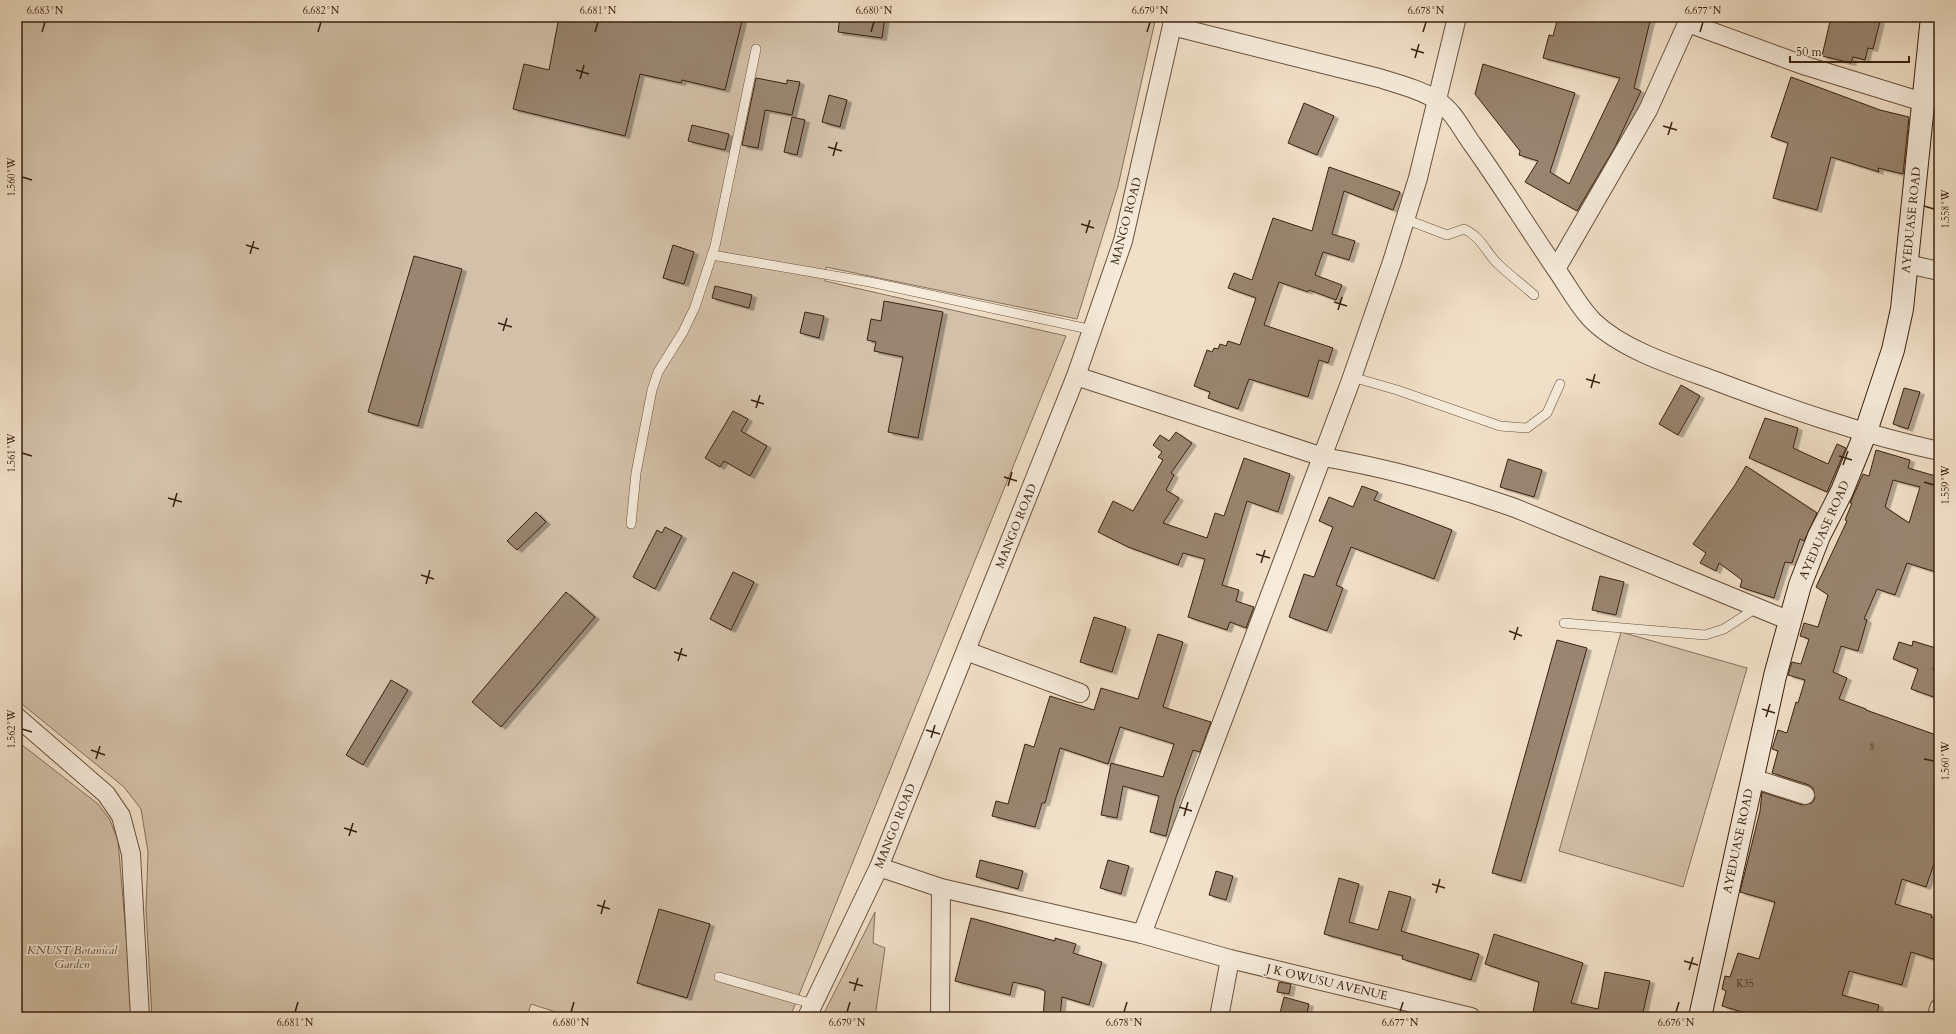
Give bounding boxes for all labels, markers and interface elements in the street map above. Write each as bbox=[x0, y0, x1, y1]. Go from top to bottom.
text: 6.683°N bbox=[27, 4, 64, 18]
text: 6.682°N bbox=[303, 4, 340, 18]
text: 6.681°N bbox=[580, 4, 617, 18]
text: 6.680°N bbox=[856, 4, 893, 18]
text: 6.679°N bbox=[1132, 4, 1169, 18]
text: 6.678°N bbox=[1408, 4, 1445, 18]
text: 6.677°N bbox=[1685, 4, 1722, 18]
scale bar bbox=[1790, 38, 1909, 64]
text: 50 m bbox=[1796, 44, 1823, 60]
text: 1.560°W bbox=[5, 156, 19, 197]
street label: AYEDUASE ROAD bbox=[1897, 166, 1925, 274]
street label: MANGO ROAD bbox=[1107, 175, 1145, 267]
text: 1.558°W bbox=[1939, 188, 1953, 229]
text: 1.561°W bbox=[5, 432, 19, 473]
text: 1.559°W bbox=[1939, 464, 1953, 505]
street label: AYEDUASE ROAD bbox=[1795, 478, 1853, 582]
street label: MANGO ROAD bbox=[992, 481, 1040, 571]
text: 1.562°W bbox=[5, 708, 19, 749]
house number: 8 bbox=[1869, 740, 1875, 754]
text: 1.560°W bbox=[1939, 740, 1953, 781]
street label: MANGO ROAD bbox=[871, 781, 919, 871]
street label: AYEDUASE ROAD bbox=[1719, 787, 1757, 895]
park label: KNUST Botanical Garden bbox=[27, 942, 118, 972]
street label: J K OWUSU AVENUE bbox=[1263, 960, 1389, 1004]
house number: K35 bbox=[1736, 977, 1754, 991]
text: 6.681°N bbox=[277, 1016, 314, 1030]
text: 6.680°N bbox=[553, 1016, 590, 1030]
text: 6.679°N bbox=[829, 1016, 866, 1030]
text: 6.678°N bbox=[1106, 1016, 1143, 1030]
text: 6.677°N bbox=[1382, 1016, 1419, 1030]
text: 6.676°N bbox=[1658, 1016, 1695, 1030]

